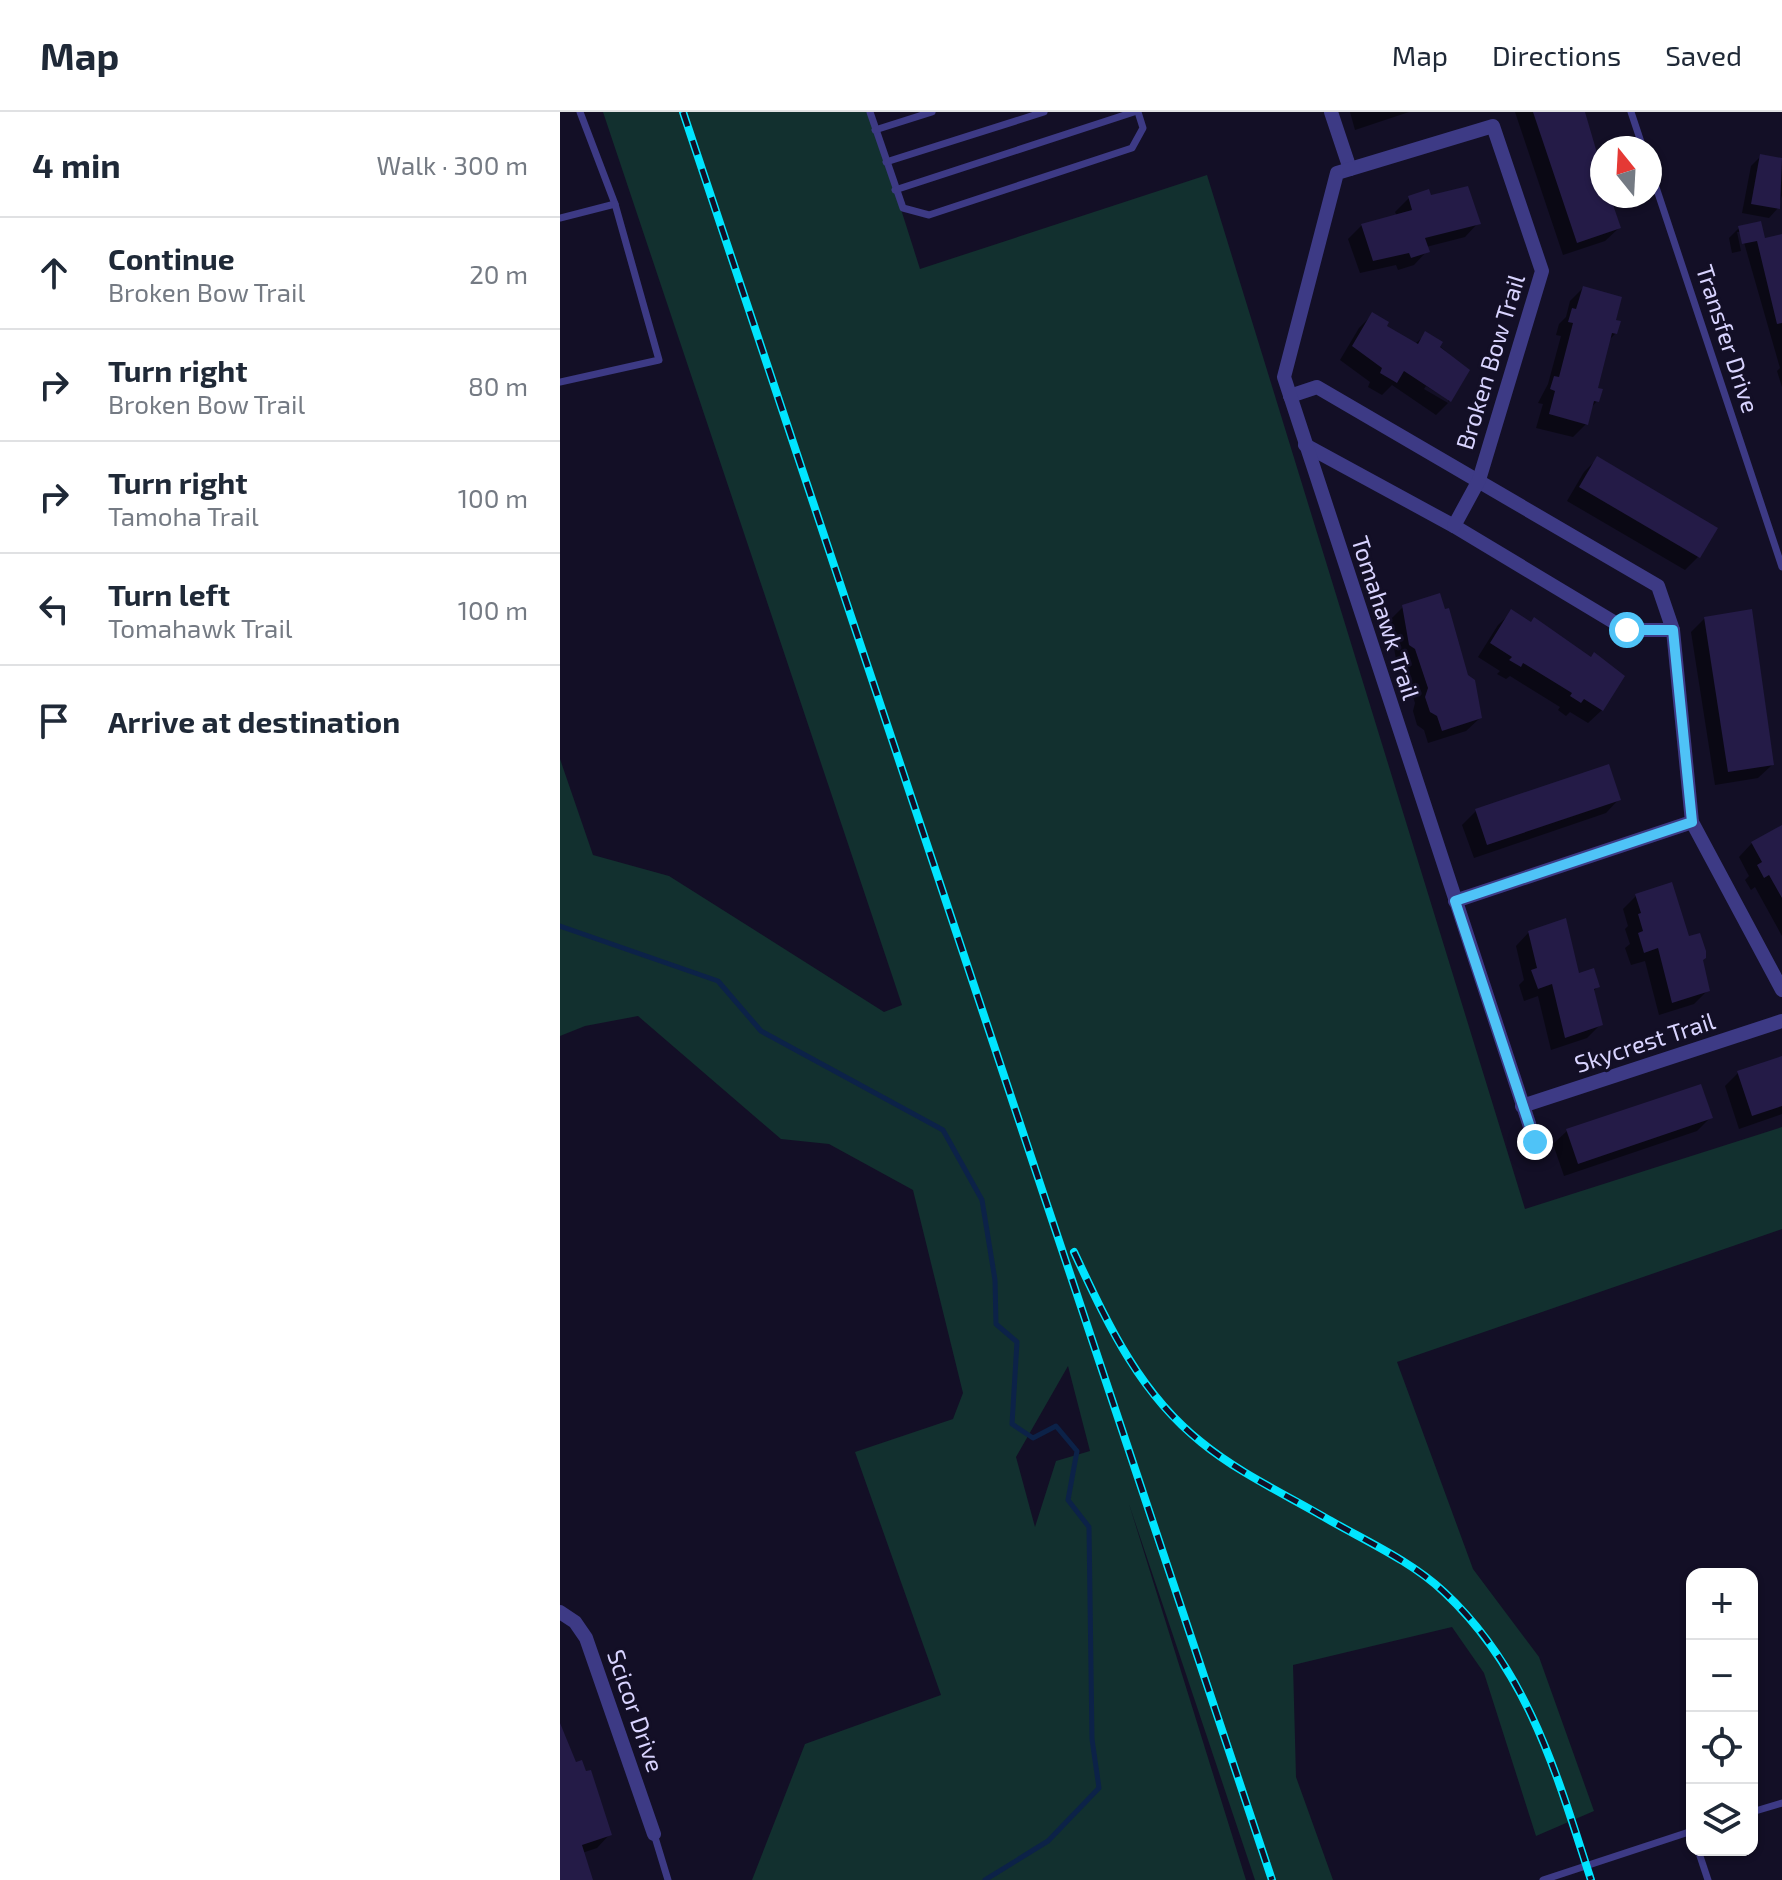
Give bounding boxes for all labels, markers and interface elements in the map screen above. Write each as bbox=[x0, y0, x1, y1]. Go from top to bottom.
text: Map bbox=[40, 32, 119, 78]
text: Map bbox=[1392, 38, 1448, 72]
text: Directions bbox=[1492, 38, 1621, 72]
text: Saved bbox=[1665, 38, 1742, 72]
north arrow bbox=[1590, 136, 1662, 208]
text: 4 min bbox=[32, 144, 121, 185]
text: Walk · 300 m bbox=[377, 149, 528, 180]
text: Continue bbox=[108, 240, 235, 276]
icon: ahead bbox=[32, 251, 76, 295]
text: 20 m bbox=[469, 258, 528, 289]
street label: Transfer Drive bbox=[1691, 261, 1766, 416]
street label: Broken Bow Trail bbox=[1449, 270, 1530, 453]
text: Broken Bow Trail bbox=[108, 276, 305, 307]
text: Turn right bbox=[108, 352, 248, 388]
icon: right bbox=[32, 363, 76, 407]
text: 80 m bbox=[468, 370, 528, 401]
text: Broken Bow Trail bbox=[108, 388, 305, 419]
text: Turn right bbox=[108, 464, 248, 500]
icon: right bbox=[32, 475, 76, 519]
text: 100 m bbox=[458, 482, 528, 513]
text: Tamoha Trail bbox=[108, 500, 259, 531]
street label: Tomahawk Trail bbox=[1346, 532, 1427, 703]
text: Turn left bbox=[108, 576, 230, 612]
icon: left bbox=[32, 587, 76, 631]
text: 100 m bbox=[458, 594, 528, 625]
text: Tomahawk Trail bbox=[108, 612, 293, 643]
route start bbox=[1609, 612, 1645, 648]
icon: arrive bbox=[32, 699, 76, 743]
text: Arrive at destination bbox=[108, 703, 400, 739]
street label: Skycrest Trail bbox=[1571, 1005, 1718, 1078]
route end bbox=[1517, 1124, 1553, 1160]
map controls bbox=[1686, 1568, 1758, 1856]
button: + bbox=[1686, 1568, 1758, 1640]
button: − bbox=[1686, 1640, 1758, 1712]
street label: Scicor Drive bbox=[602, 1645, 671, 1776]
button: locate bbox=[1686, 1712, 1758, 1784]
button: layers bbox=[1686, 1784, 1758, 1856]

